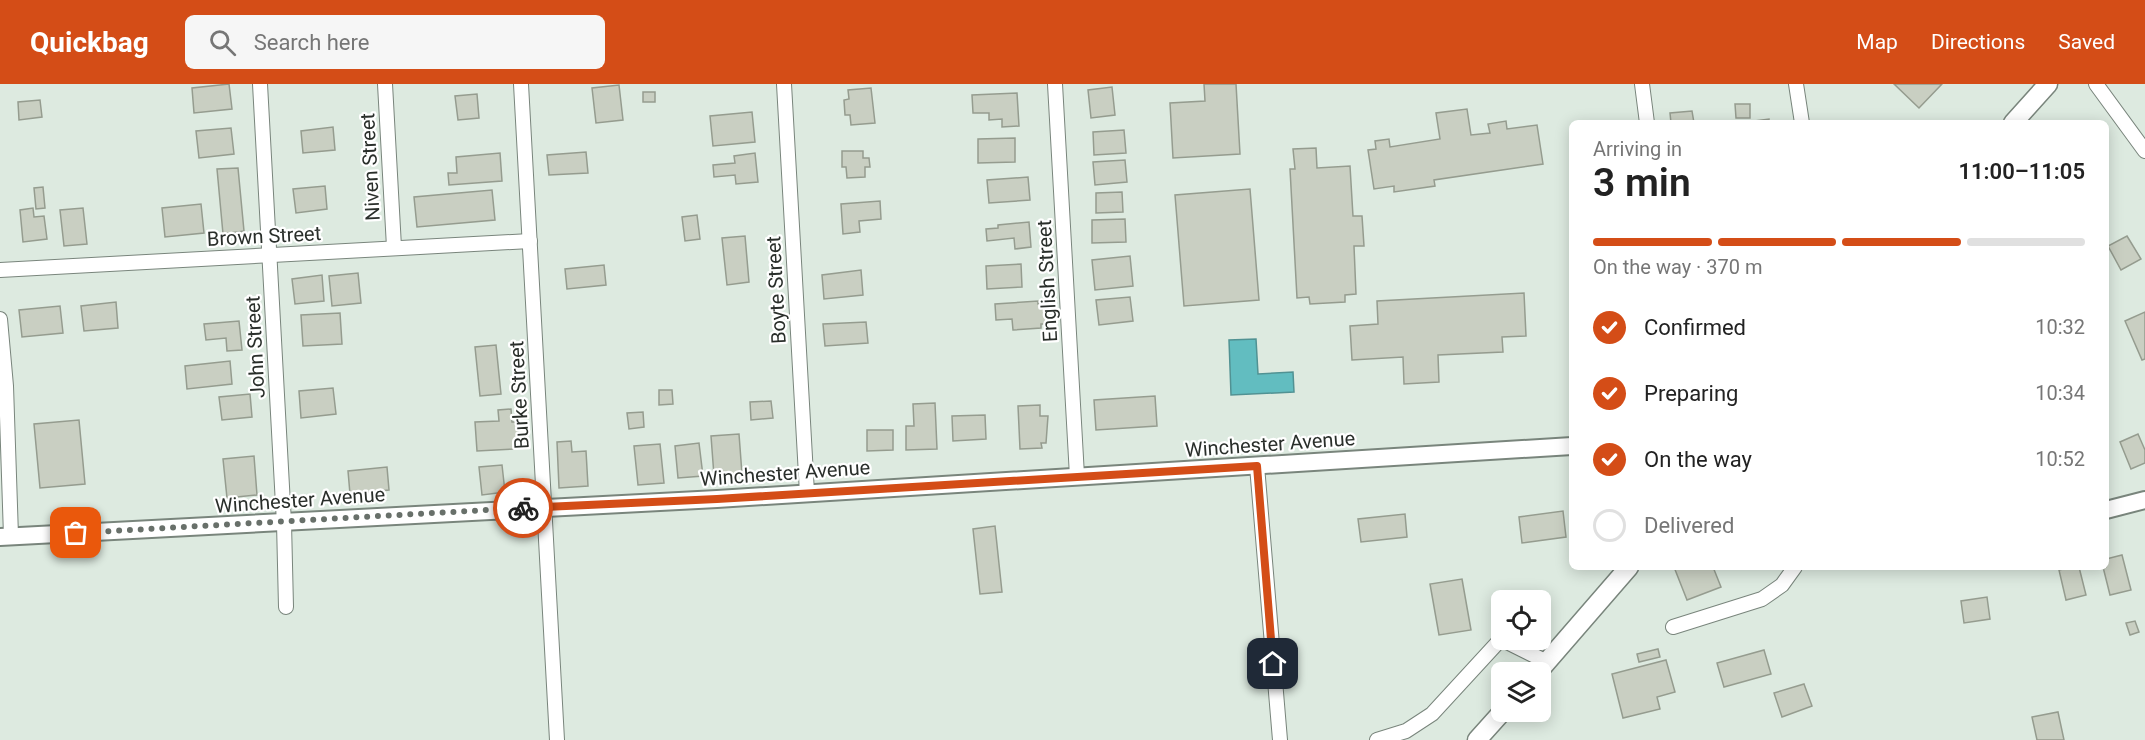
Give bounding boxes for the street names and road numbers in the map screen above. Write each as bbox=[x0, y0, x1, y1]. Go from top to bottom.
street label: Niven Street bbox=[355, 112, 385, 222]
street label: English Street bbox=[1032, 219, 1062, 343]
street label: Brown Street bbox=[206, 221, 322, 251]
street label: Boyte Street bbox=[761, 235, 791, 345]
street label: John Street bbox=[240, 295, 270, 399]
street label: Burke Street bbox=[504, 340, 534, 450]
street label: Winchester Avenue bbox=[1184, 426, 1356, 462]
street label: Winchester Avenue bbox=[699, 455, 871, 491]
street label: Winchester Avenue bbox=[214, 482, 386, 518]

